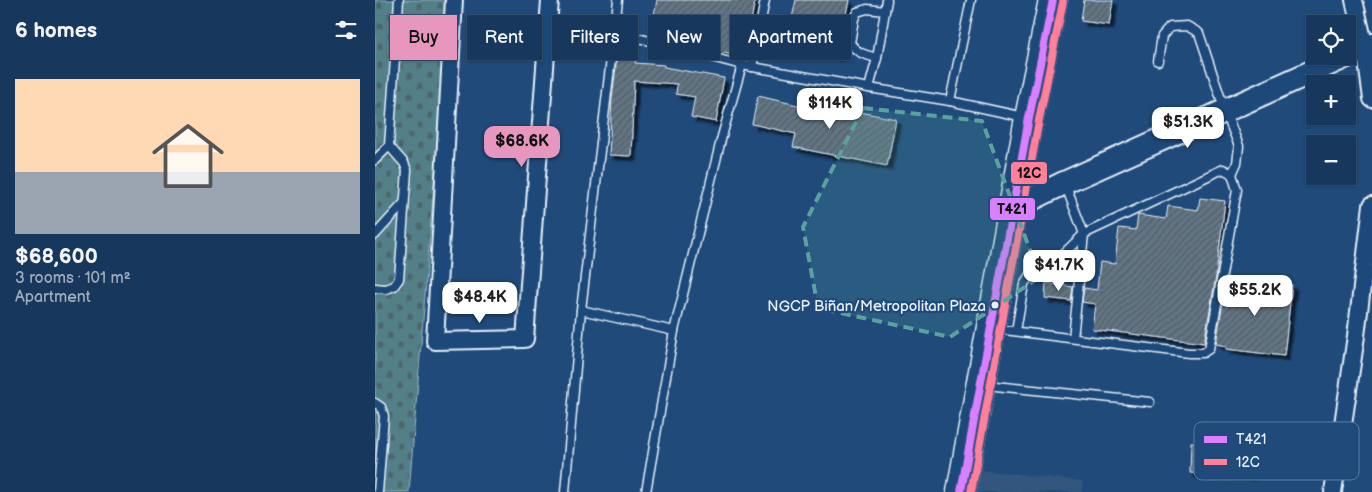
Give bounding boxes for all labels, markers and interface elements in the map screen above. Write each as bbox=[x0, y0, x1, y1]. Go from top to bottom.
chip: Buy bbox=[390, 15, 457, 60]
chip: Rent bbox=[467, 15, 542, 60]
chip: Filters bbox=[552, 15, 638, 60]
chip: New bbox=[648, 15, 720, 60]
chip: Apartment bbox=[730, 15, 851, 60]
map controls bbox=[1306, 15, 1356, 185]
button: locate bbox=[1306, 15, 1356, 65]
icon: filters bbox=[332, 16, 360, 44]
text: 6 homes bbox=[15, 18, 97, 43]
button: + bbox=[1306, 75, 1356, 125]
pin: $114K bbox=[795, 88, 865, 130]
text: $114K bbox=[808, 94, 852, 113]
pin: $51.3K bbox=[1147, 106, 1229, 149]
icon: home bbox=[143, 111, 233, 201]
text: $51.3K bbox=[1163, 113, 1213, 132]
pin: $68.6K bbox=[481, 126, 563, 168]
text: $68.6K bbox=[495, 132, 549, 151]
button: − bbox=[1306, 135, 1356, 185]
line badge: 12C bbox=[1010, 161, 1048, 185]
text: 12C bbox=[1017, 165, 1041, 182]
line badge: T421 bbox=[989, 197, 1036, 221]
text: T421 bbox=[997, 201, 1027, 218]
text: $68,600 bbox=[15, 244, 98, 269]
pin: $41.7K bbox=[1018, 250, 1100, 292]
text: $41.7K bbox=[1034, 256, 1084, 275]
text: 3 rooms · 101 m² bbox=[15, 269, 131, 288]
pin: $55.2K bbox=[1214, 274, 1296, 317]
text: $55.2K bbox=[1229, 281, 1282, 300]
pin: $48.4K bbox=[439, 282, 521, 324]
text: Apartment bbox=[15, 288, 91, 307]
text: $48.4K bbox=[453, 288, 507, 307]
place label: NGCP Biñan/Metropolitan Plaza bbox=[767, 297, 986, 316]
marker: NGCP Biñan/Metropolitan Plaza bbox=[990, 300, 1000, 310]
legend bbox=[1194, 422, 1359, 480]
text: T421 bbox=[1236, 431, 1266, 448]
text: 12C bbox=[1236, 454, 1260, 471]

